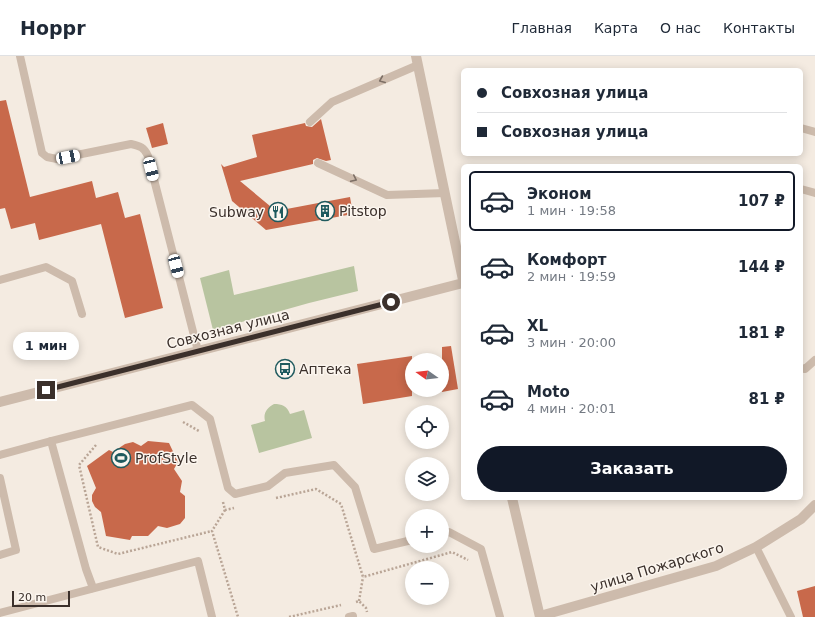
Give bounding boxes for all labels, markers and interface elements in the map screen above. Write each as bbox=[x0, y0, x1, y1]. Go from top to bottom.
text: Hoppr bbox=[20, 17, 86, 39]
text: Главная bbox=[511, 20, 572, 36]
text: Карта bbox=[594, 20, 638, 36]
text: О нас bbox=[660, 20, 701, 36]
text: Контакты bbox=[723, 20, 795, 36]
one-way arrow bbox=[379, 76, 386, 84]
text: Совхозная улица bbox=[501, 84, 648, 102]
text: Совхозная улица bbox=[501, 123, 648, 141]
car bbox=[55, 149, 81, 165]
car bbox=[142, 156, 160, 182]
one-way arrow bbox=[349, 174, 357, 182]
icon: car bbox=[479, 183, 515, 219]
text: Эконом bbox=[527, 185, 591, 203]
text: 107 ₽ bbox=[738, 192, 785, 210]
building icon: Pitstop bbox=[314, 200, 336, 222]
restaurant icon: Subway bbox=[267, 201, 289, 223]
place label: Pitstop bbox=[339, 203, 387, 219]
text: 1 мин · 19:58 bbox=[527, 203, 616, 218]
place label: Subway bbox=[209, 204, 264, 220]
icon: car bbox=[479, 249, 515, 285]
text: Комфорт bbox=[527, 251, 606, 269]
car bbox=[167, 253, 185, 279]
text: 144 ₽ bbox=[738, 258, 785, 276]
text: 2 мин · 19:59 bbox=[527, 269, 616, 284]
route start bbox=[382, 293, 400, 311]
street label: Совхозная улица bbox=[165, 306, 291, 352]
icon: car bbox=[479, 315, 515, 351]
text: XL bbox=[527, 317, 548, 335]
text: 181 ₽ bbox=[738, 324, 785, 342]
callout: 1 мин bbox=[13, 332, 79, 360]
text: 3 мин · 20:00 bbox=[527, 335, 616, 350]
text: 1 мин bbox=[25, 338, 67, 353]
north arrow bbox=[405, 353, 449, 397]
map controls bbox=[405, 353, 449, 605]
bus stop icon: Аптека bbox=[274, 358, 296, 380]
place label: Аптека bbox=[299, 361, 352, 377]
route end bbox=[37, 381, 55, 399]
icon: car bbox=[479, 381, 515, 417]
text: Moto bbox=[527, 383, 570, 401]
text: 81 ₽ bbox=[748, 390, 785, 408]
text: 4 мин · 20:01 bbox=[527, 401, 616, 416]
button: locate bbox=[405, 405, 449, 449]
button: Заказать bbox=[477, 446, 787, 492]
sports icon: ProfStyle bbox=[110, 447, 132, 469]
place label: ProfStyle bbox=[135, 450, 197, 466]
button: layers bbox=[405, 457, 449, 501]
button: + bbox=[405, 509, 449, 553]
street label: улица Пожарского bbox=[588, 539, 726, 595]
button: − bbox=[405, 561, 449, 605]
scale bar bbox=[12, 589, 70, 608]
text: 20 m bbox=[18, 591, 46, 604]

